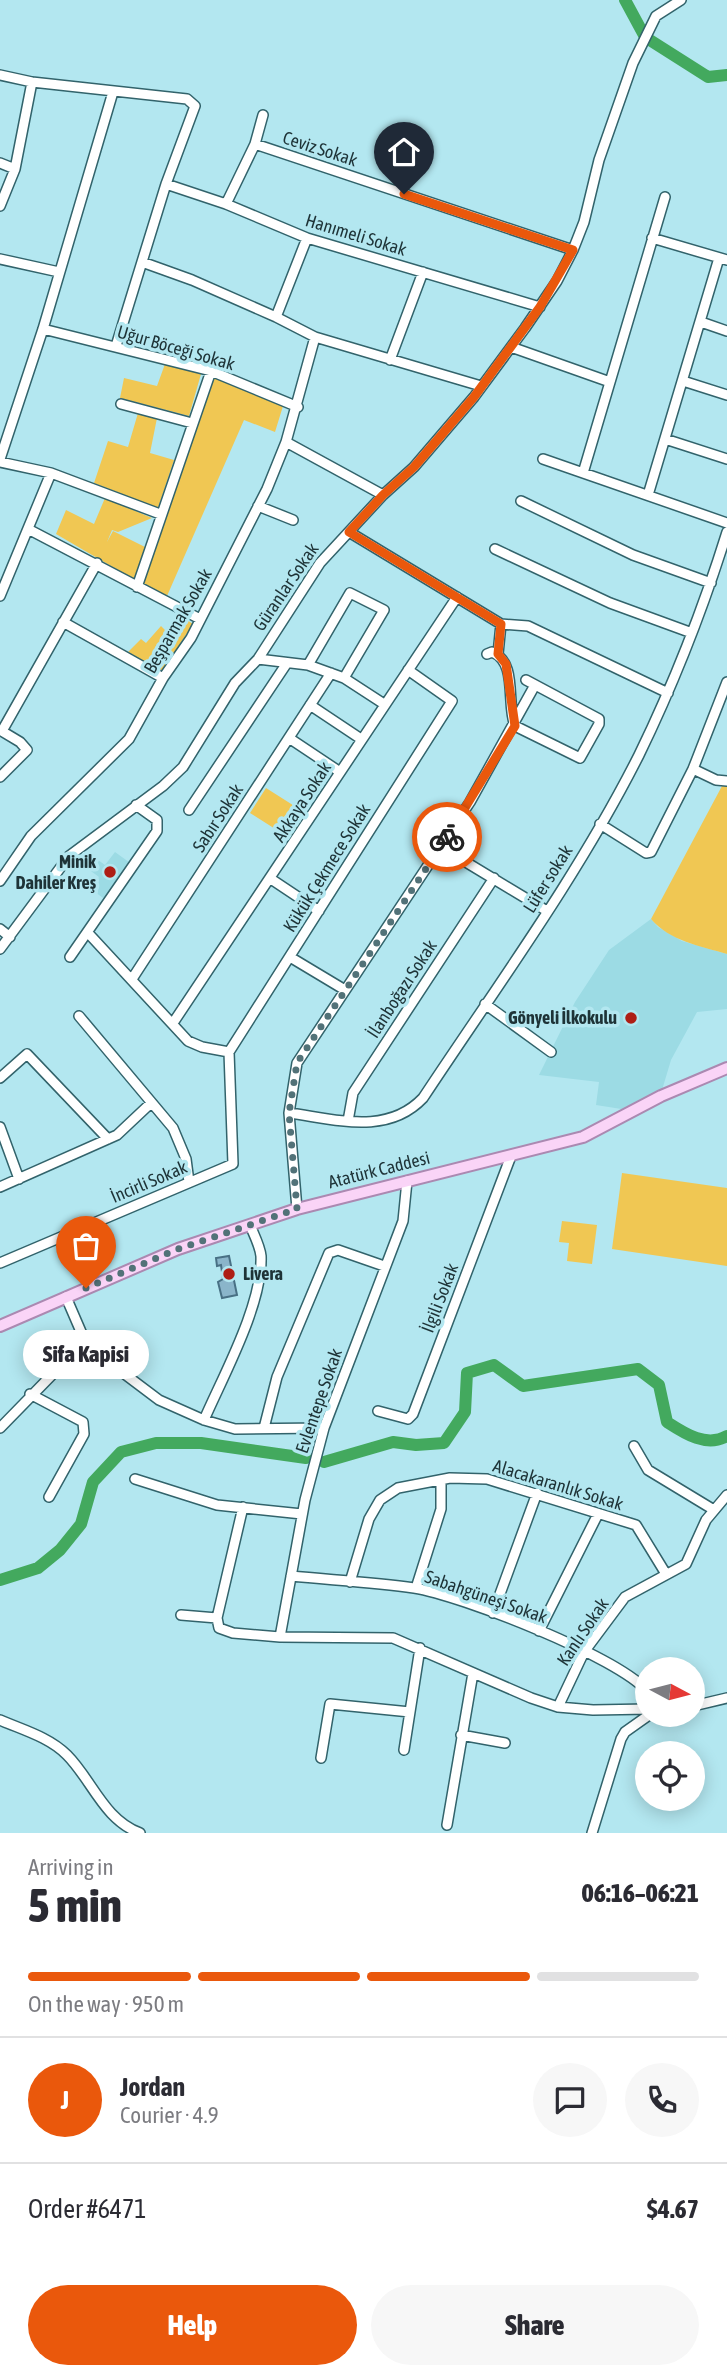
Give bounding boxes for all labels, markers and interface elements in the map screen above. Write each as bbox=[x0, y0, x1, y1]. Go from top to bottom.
pin bbox=[374, 122, 434, 194]
street label: Ceviz Sokak bbox=[280, 127, 360, 170]
icon: home bbox=[385, 133, 423, 171]
street label: Hanımeli Sokak bbox=[303, 209, 409, 260]
street label: Uğur Böceği Sokak bbox=[115, 321, 237, 374]
street label: Güranlar Sokak bbox=[249, 539, 323, 635]
street label: Beşparmak Sokak bbox=[139, 565, 216, 677]
street label: Akkaya Sokak bbox=[268, 758, 335, 846]
street label: Sabır Sokak bbox=[188, 780, 247, 856]
street label: Kükük Çekmece Sokak bbox=[279, 800, 374, 936]
courier bbox=[412, 802, 482, 872]
icon: bike bbox=[428, 818, 466, 856]
street label: Lüfer sokak bbox=[519, 841, 577, 916]
place label: Minik Dahiler Kreş bbox=[15, 851, 97, 893]
marker: Minik Dahiler Kreş bbox=[102, 864, 118, 880]
street label: İlanboğazı Sokak bbox=[362, 936, 441, 1042]
place label: Gönyeli İlkokulu bbox=[508, 1007, 617, 1028]
marker: Gönyeli İlkokulu bbox=[623, 1010, 639, 1026]
street label: Atatürk Caddesi bbox=[326, 1147, 432, 1192]
street label: İncirli Sokak bbox=[107, 1156, 190, 1207]
pin bbox=[56, 1216, 116, 1288]
icon: bag bbox=[67, 1227, 105, 1265]
street label: İlgili Sokak bbox=[417, 1260, 462, 1335]
place label: Livera bbox=[243, 1263, 283, 1284]
marker: Livera bbox=[221, 1266, 237, 1282]
callout: Sifa Kapisi bbox=[23, 1330, 149, 1379]
text: Sifa Kapisi bbox=[43, 1341, 129, 1367]
street label: Evlentepe Sokak bbox=[291, 1346, 346, 1456]
street label: Alacakaranlık Sokak bbox=[491, 1455, 626, 1514]
street label: Sabahgüneşi Sokak bbox=[422, 1566, 550, 1627]
street label: Kanlı Sokak bbox=[552, 1594, 613, 1670]
north arrow bbox=[635, 1657, 705, 1727]
map controls bbox=[635, 1657, 705, 1811]
button: locate bbox=[635, 1741, 705, 1811]
text: Arriving in bbox=[28, 1854, 114, 1880]
text: 06:16–06:21 bbox=[582, 1878, 699, 1908]
text: 5 min bbox=[28, 1879, 122, 1932]
text: On the way · 950 m bbox=[28, 1991, 184, 2017]
button: chat bbox=[533, 2063, 607, 2137]
button: phone bbox=[625, 2063, 699, 2137]
text: Jordan bbox=[120, 2072, 185, 2102]
text: J bbox=[61, 2085, 69, 2115]
text: Courier · 4.9 bbox=[120, 2102, 219, 2128]
text: Order #6471 bbox=[28, 2194, 147, 2224]
text: $4.67 bbox=[647, 2194, 699, 2224]
button: Help bbox=[28, 2285, 357, 2365]
button: Share bbox=[371, 2285, 699, 2365]

